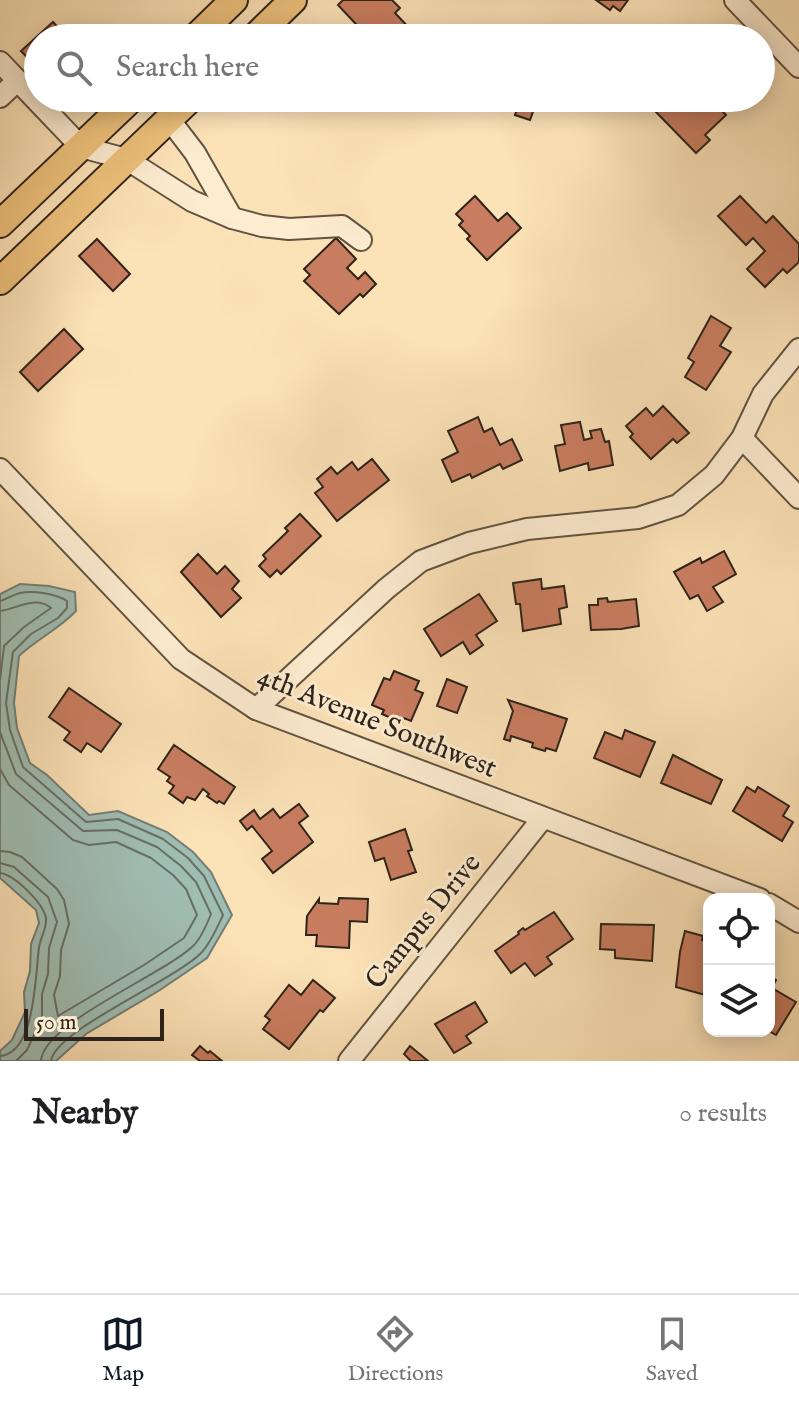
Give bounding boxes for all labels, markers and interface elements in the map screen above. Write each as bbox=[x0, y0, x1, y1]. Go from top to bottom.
search box bbox=[24, 24, 775, 112]
icon: search bbox=[52, 46, 96, 90]
text: Search here bbox=[116, 49, 259, 87]
street label: 4th Avenue Southwest bbox=[252, 659, 502, 787]
street label: Campus Drive bbox=[359, 847, 489, 997]
map controls bbox=[703, 893, 775, 1037]
button: locate bbox=[703, 893, 775, 965]
button: layers bbox=[703, 965, 775, 1037]
scale bar bbox=[24, 1005, 164, 1041]
text: 50 m bbox=[36, 1009, 77, 1037]
text: Nearby bbox=[32, 1092, 138, 1135]
text: 0 results bbox=[679, 1097, 767, 1130]
tab: Map bbox=[101, 1312, 145, 1388]
tab: Directions bbox=[348, 1312, 443, 1388]
tab: Saved bbox=[646, 1312, 698, 1388]

